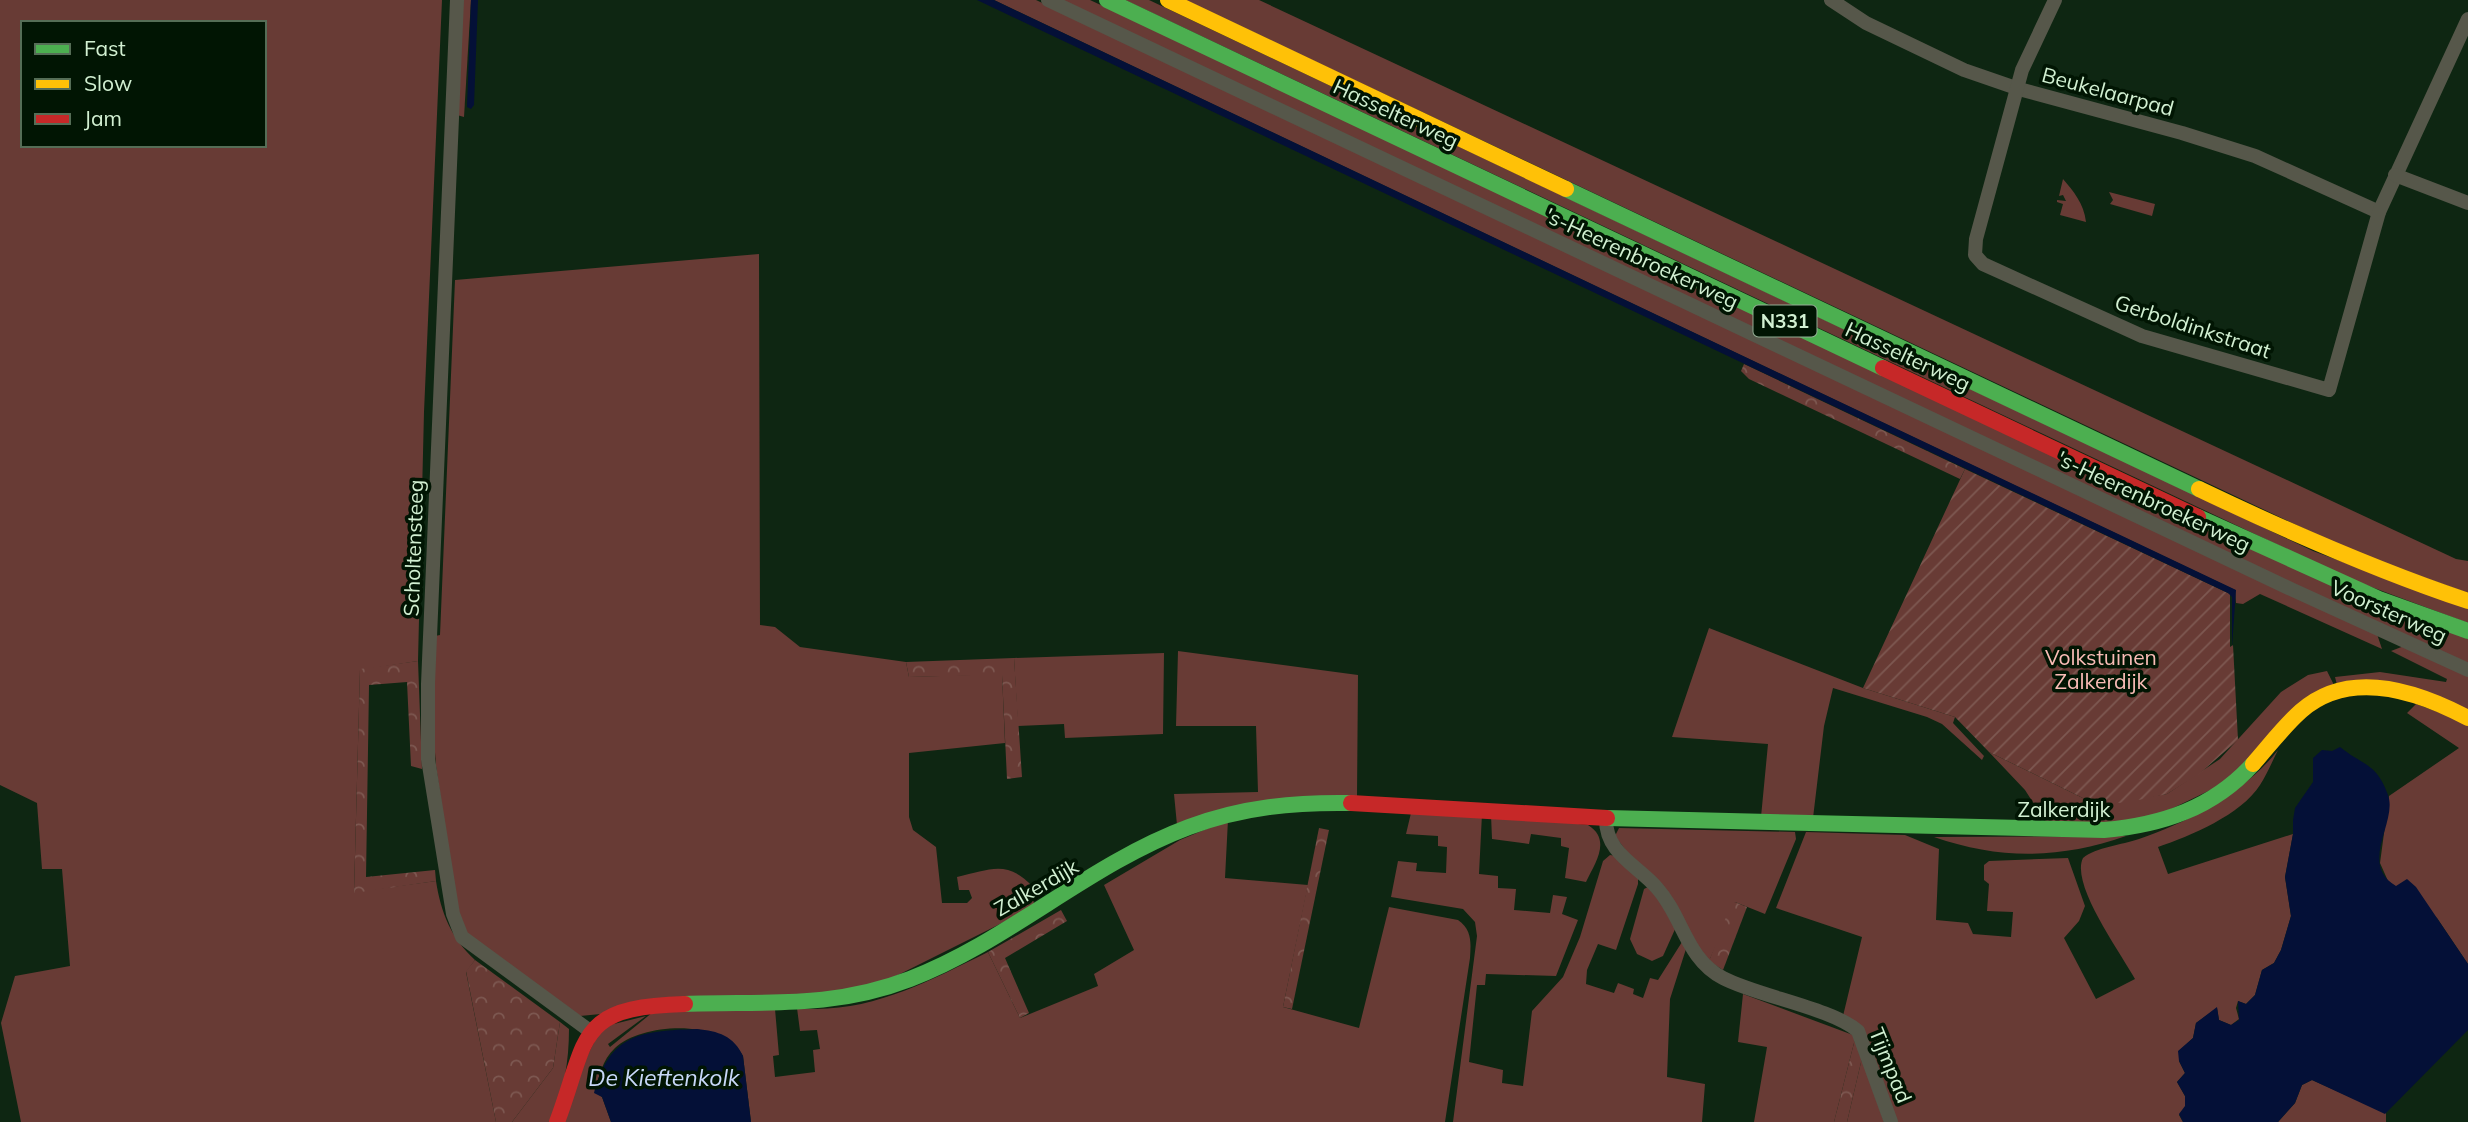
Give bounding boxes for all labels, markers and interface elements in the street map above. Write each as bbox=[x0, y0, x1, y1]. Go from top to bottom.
legend bbox=[21, 21, 266, 147]
text: Fast bbox=[84, 35, 126, 61]
street label: Beukelaarpad bbox=[2039, 61, 2177, 121]
text: Slow bbox=[84, 70, 132, 96]
street label: Hasselterweg bbox=[1329, 73, 1463, 153]
text: Jam bbox=[84, 105, 122, 131]
street label: 's-Heerenbroekerweg bbox=[1541, 202, 1743, 314]
street label: Gerboldinkstraat bbox=[2112, 289, 2274, 363]
road number: N331 bbox=[1754, 306, 1816, 336]
street label: Hasselterweg bbox=[1841, 316, 1975, 396]
street label: 's-Heerenbroekerweg bbox=[2053, 445, 2255, 557]
street label: Scholtensteeg bbox=[398, 479, 428, 617]
street label: Voorsterweg bbox=[2327, 574, 2451, 648]
park label: Volkstuinen Zalkerdijk bbox=[2045, 644, 2157, 694]
street label: Zalkerdijk bbox=[2018, 796, 2111, 822]
street label: Zalkerdijk bbox=[989, 852, 1083, 921]
street label: Tijmpad bbox=[1864, 1024, 1918, 1106]
water label: De Kieftenkolk bbox=[588, 1063, 741, 1092]

